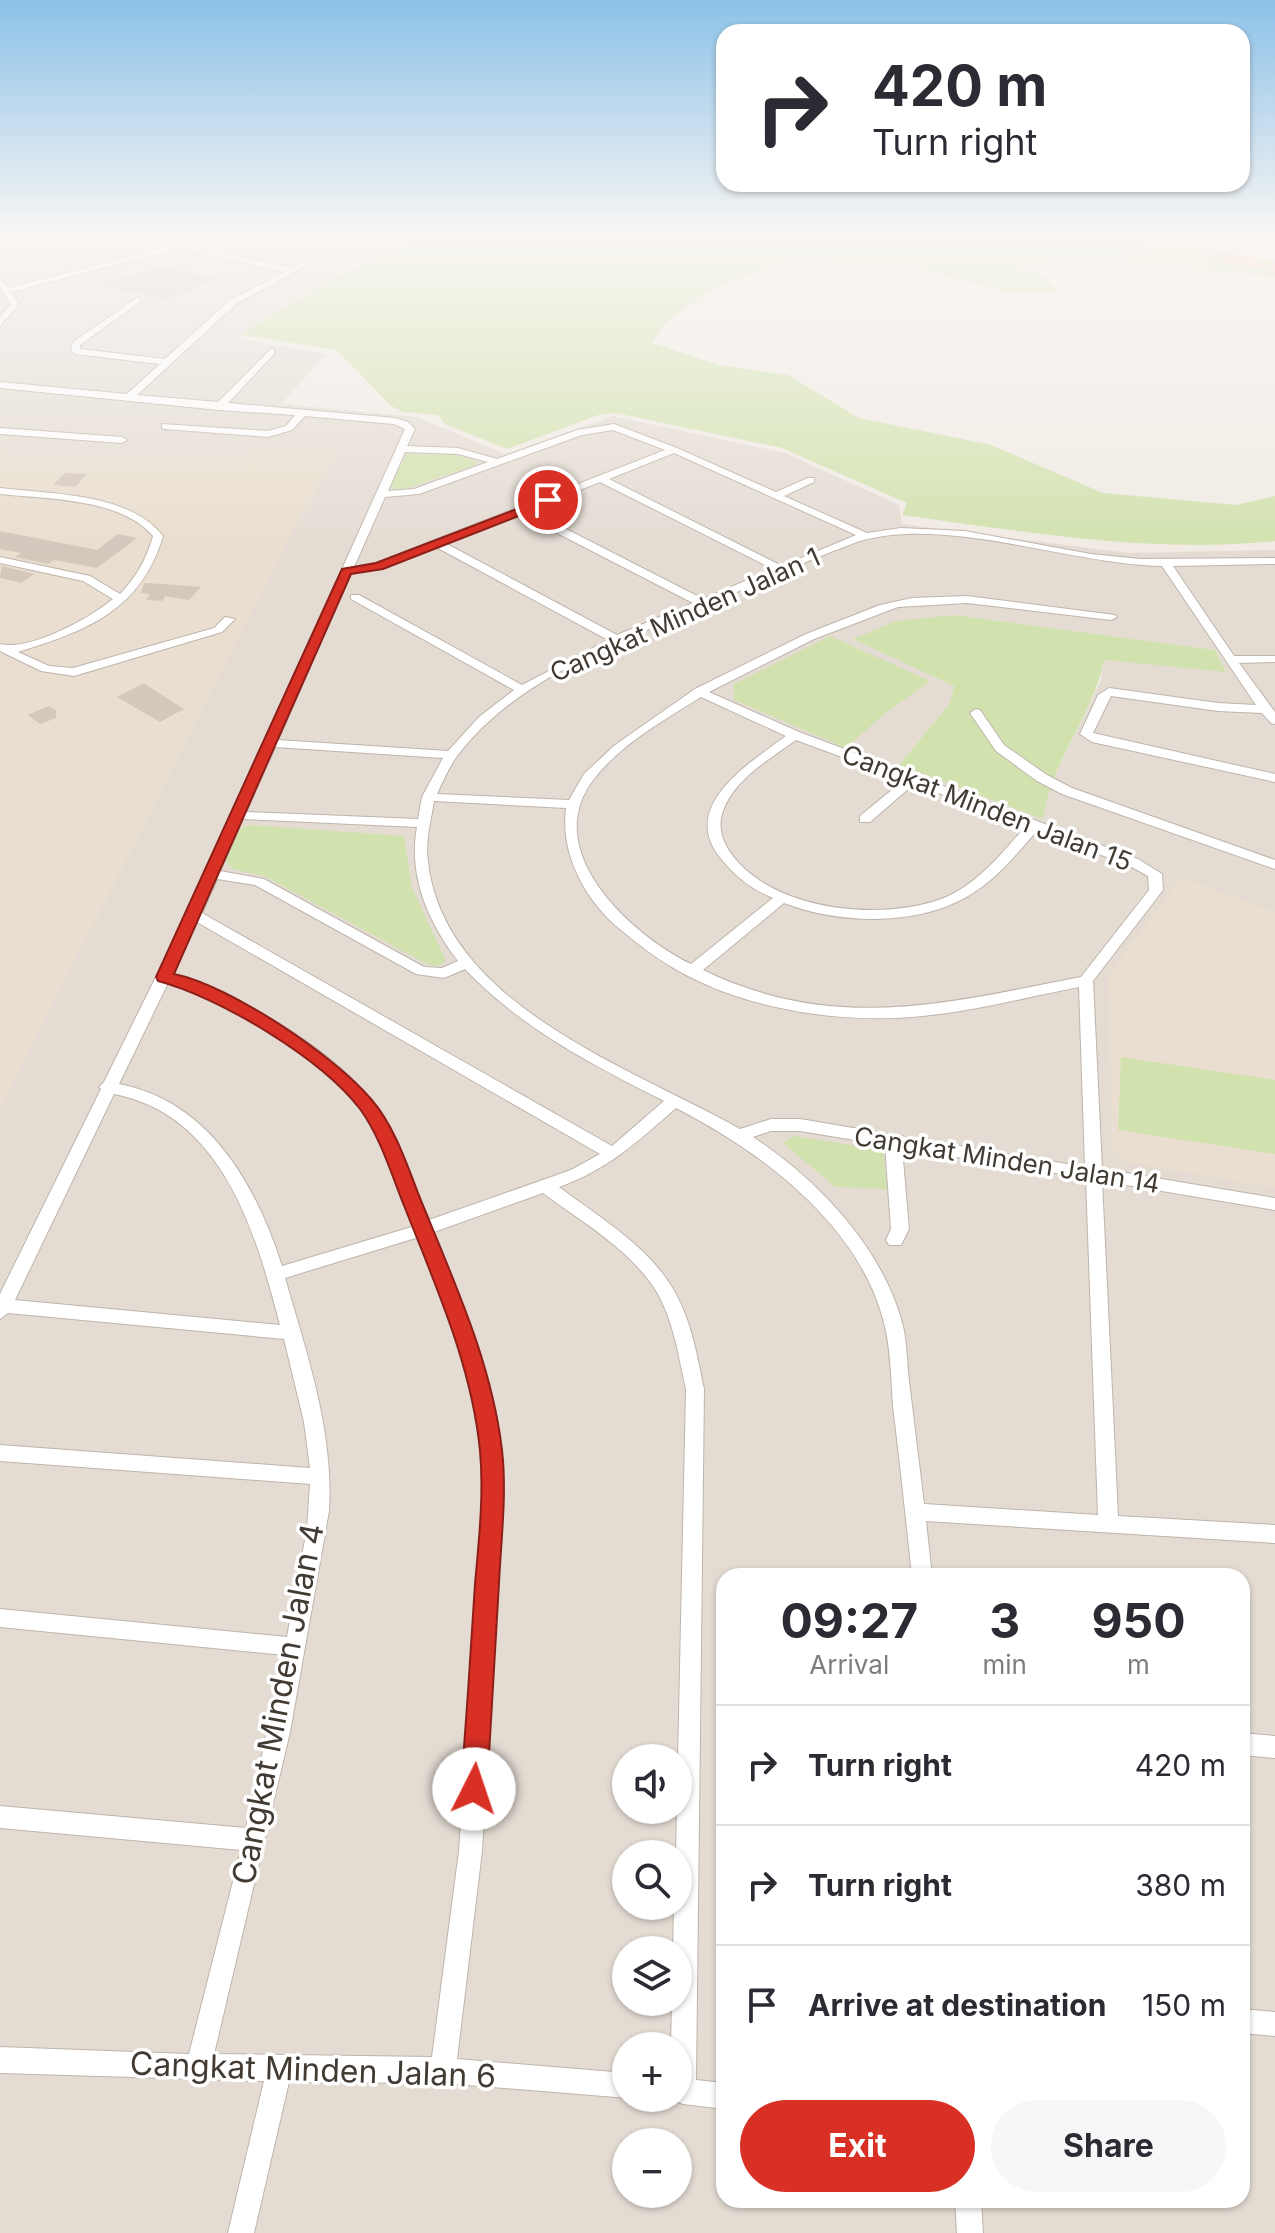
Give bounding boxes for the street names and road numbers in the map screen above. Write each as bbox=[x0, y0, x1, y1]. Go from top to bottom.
street label: Cangkat Minden Jalan 1 bbox=[545, 541, 825, 688]
street label: Cangkat Minden Jalan 15 bbox=[838, 738, 1136, 877]
street label: Cangkat Minden Jalan 14 bbox=[852, 1120, 1162, 1199]
street label: Cangkat Minden Jalan 4 bbox=[223, 1520, 332, 1888]
street label: Cangkat Minden Jalan 6 bbox=[129, 2044, 497, 2095]

